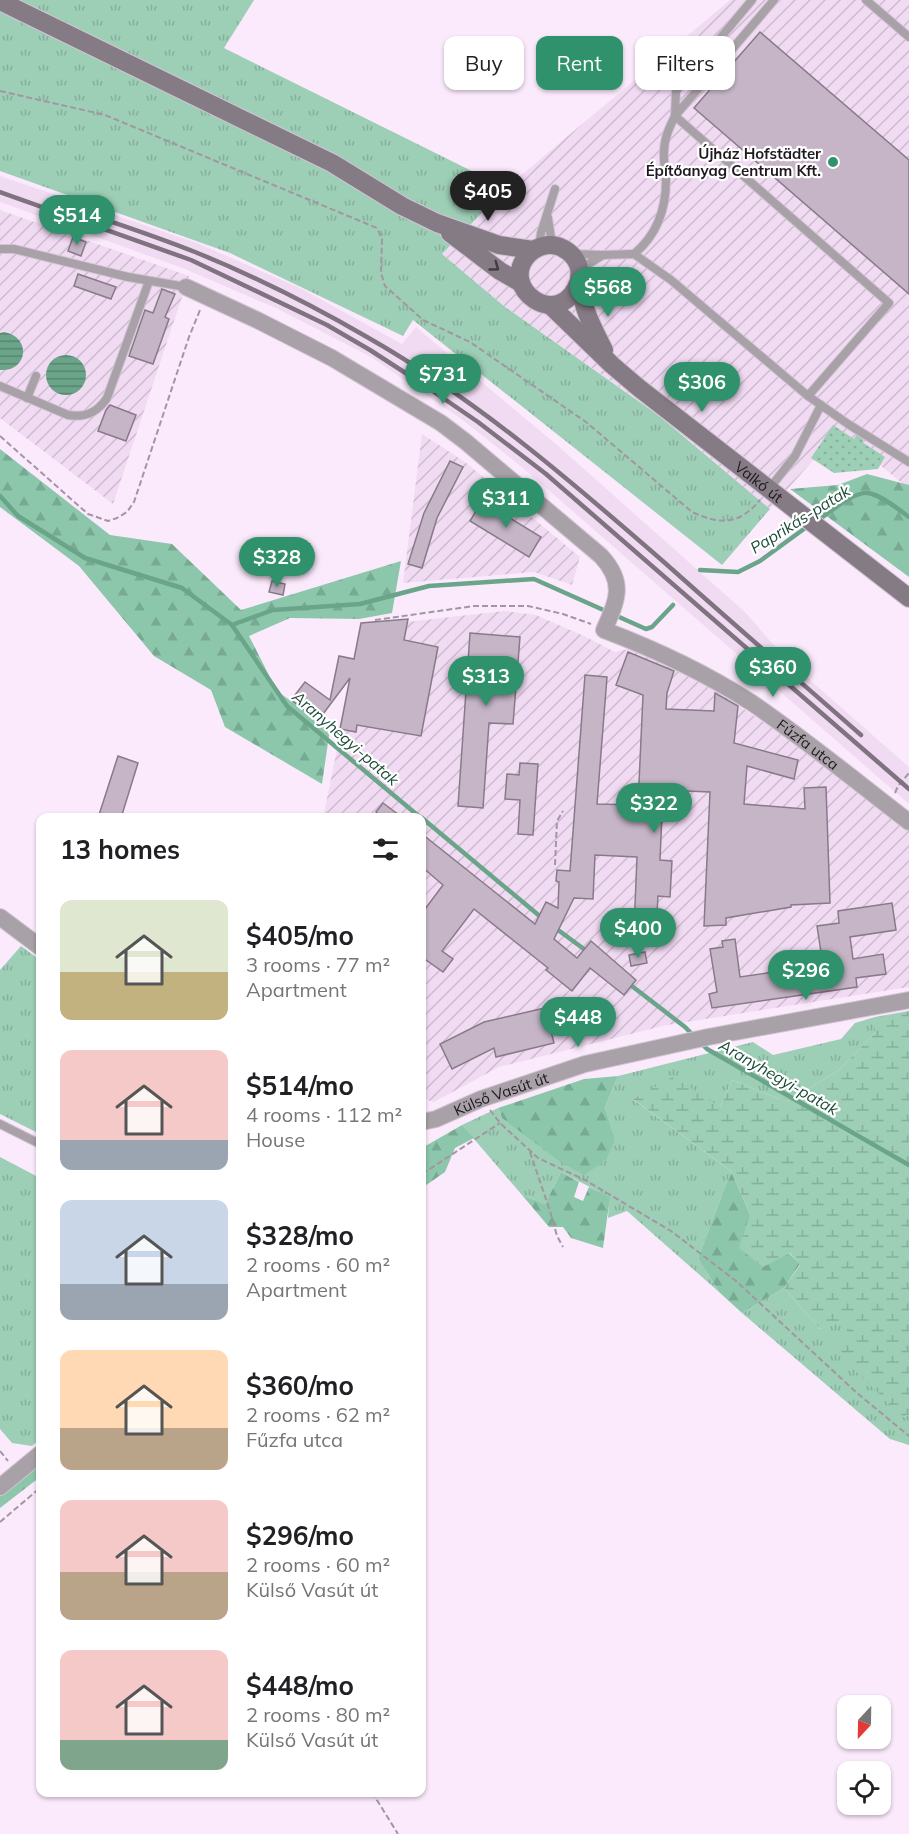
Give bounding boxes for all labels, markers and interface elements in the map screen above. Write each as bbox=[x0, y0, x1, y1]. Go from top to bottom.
chip: Buy bbox=[444, 36, 524, 90]
chip: Rent bbox=[536, 36, 623, 90]
chip: Filters bbox=[635, 36, 735, 90]
place label: Újház Hofstädter Építőanyag Centrum Kft. bbox=[646, 144, 821, 180]
marker: Újház Hofstädter Építőanyag Centrum Kft. bbox=[826, 155, 840, 169]
pin: $405 bbox=[452, 171, 524, 222]
text: $405 bbox=[464, 178, 512, 203]
pin: $514 bbox=[41, 195, 113, 246]
text: $514 bbox=[53, 202, 101, 227]
one-way arrow bbox=[488, 260, 499, 271]
pin: $568 bbox=[572, 267, 644, 318]
text: $568 bbox=[584, 274, 632, 299]
pin: $731 bbox=[407, 354, 479, 405]
text: $731 bbox=[419, 361, 467, 386]
pin: $306 bbox=[666, 362, 738, 413]
text: $306 bbox=[678, 369, 726, 394]
street label: Valkó út bbox=[731, 457, 787, 506]
pin: $311 bbox=[470, 478, 542, 529]
water label: Paprikás-patak bbox=[746, 480, 854, 558]
text: $311 bbox=[482, 485, 530, 510]
pin: $328 bbox=[241, 537, 313, 588]
text: $328 bbox=[253, 544, 301, 569]
pin: $360 bbox=[737, 647, 809, 698]
text: $360 bbox=[749, 654, 797, 679]
pin: $313 bbox=[450, 656, 522, 707]
text: $313 bbox=[462, 663, 510, 688]
water label: Aranyhegyi-patak bbox=[288, 686, 404, 790]
street label: Fűzfa utca bbox=[773, 714, 843, 774]
pin: $322 bbox=[618, 783, 690, 834]
text: $322 bbox=[630, 790, 678, 815]
text: 13 homes bbox=[60, 833, 180, 866]
icon: filters bbox=[369, 833, 402, 866]
pin: $400 bbox=[602, 908, 674, 959]
text: $400 bbox=[614, 915, 662, 940]
text: $405/mo bbox=[246, 919, 354, 952]
icon: home bbox=[108, 924, 180, 996]
pin: $296 bbox=[770, 950, 842, 1001]
text: 3 rooms · 77 m² bbox=[246, 952, 390, 977]
text: $296 bbox=[782, 957, 830, 982]
text: Apartment bbox=[246, 977, 347, 1002]
pin: $448 bbox=[542, 997, 614, 1048]
text: $448 bbox=[554, 1004, 602, 1029]
water label: Aranyhegyi-patak bbox=[715, 1034, 843, 1120]
street label: Külső Vasút út bbox=[450, 1068, 551, 1120]
text: $514/mo bbox=[246, 1069, 354, 1102]
icon: home bbox=[108, 1074, 180, 1146]
text: 4 rooms · 112 m² bbox=[246, 1102, 402, 1127]
text: House bbox=[246, 1127, 305, 1152]
text: $328/mo bbox=[246, 1219, 354, 1252]
icon: home bbox=[108, 1224, 180, 1296]
text: 2 rooms · 60 m² bbox=[246, 1252, 390, 1277]
text: Apartment bbox=[246, 1277, 347, 1302]
text: $360/mo bbox=[246, 1369, 354, 1402]
icon: home bbox=[108, 1374, 180, 1446]
text: 2 rooms · 62 m² bbox=[246, 1402, 390, 1427]
text: Fűzfa utca bbox=[246, 1427, 343, 1452]
text: $296/mo bbox=[246, 1519, 354, 1552]
icon: home bbox=[108, 1524, 180, 1596]
text: 2 rooms · 60 m² bbox=[246, 1552, 390, 1577]
text: Külső Vasút út bbox=[246, 1577, 378, 1602]
text: $448/mo bbox=[246, 1669, 354, 1702]
icon: home bbox=[108, 1674, 180, 1746]
north arrow bbox=[837, 1695, 891, 1749]
map controls bbox=[837, 1695, 891, 1815]
text: 2 rooms · 80 m² bbox=[246, 1702, 390, 1727]
text: Külső Vasút út bbox=[246, 1727, 378, 1752]
button: locate bbox=[837, 1761, 891, 1815]

